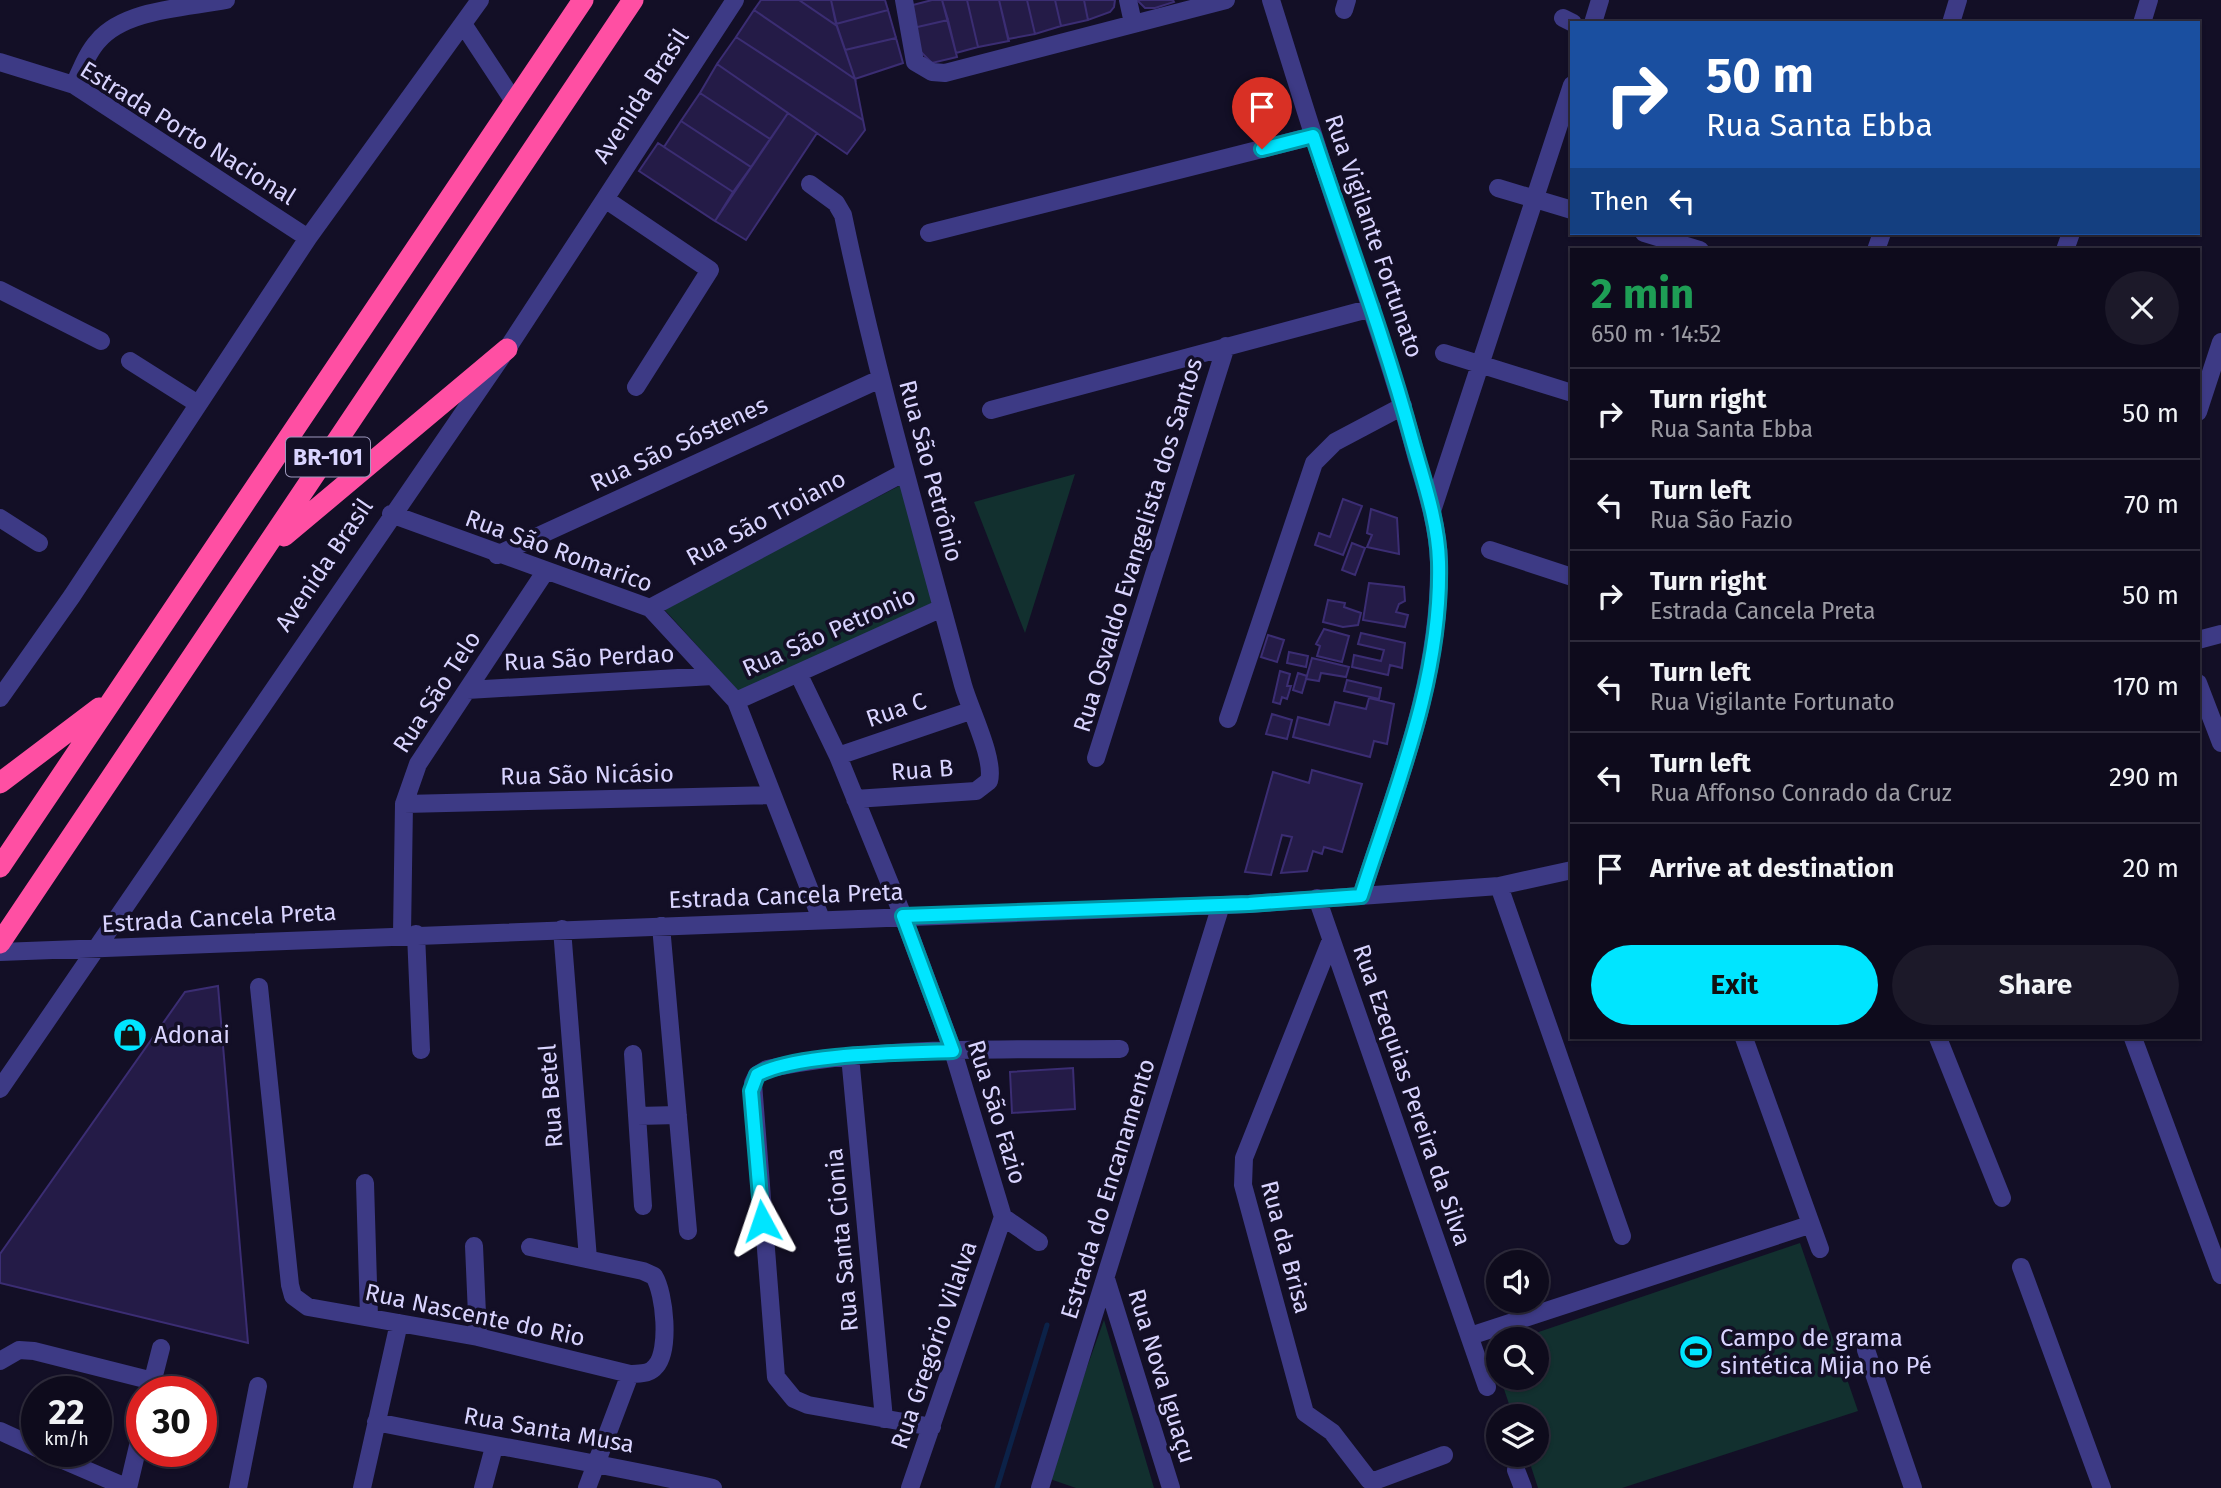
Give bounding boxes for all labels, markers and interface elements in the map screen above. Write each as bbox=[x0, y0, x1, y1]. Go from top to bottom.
street label: Avenida Brasil bbox=[587, 24, 695, 168]
text: 50 m bbox=[1706, 46, 1814, 105]
icon: right bbox=[1591, 49, 1682, 140]
street label: Estrada Porto Nacional bbox=[75, 55, 301, 211]
pin bbox=[1232, 77, 1292, 149]
icon: arrive bbox=[1243, 88, 1281, 126]
text: Rua Santa Ebba bbox=[1706, 106, 1933, 144]
street label: Rua Vigilante Fortunato bbox=[1319, 111, 1429, 361]
icon: left bbox=[1663, 182, 1701, 220]
text: Then bbox=[1591, 186, 1649, 217]
text: 2 min bbox=[1591, 269, 1694, 319]
button: close bbox=[2105, 271, 2179, 345]
text: 650 m · 14:52 bbox=[1591, 320, 1721, 348]
street label: Rua Osvaldo Evangelista dos Santos bbox=[1068, 354, 1208, 736]
street label: Rua São Petrônio bbox=[893, 377, 969, 565]
text: Turn right bbox=[1650, 384, 1767, 415]
street label: Rua São Sóstenes bbox=[586, 391, 772, 497]
icon: right bbox=[1591, 395, 1629, 433]
text: 50 m bbox=[2122, 398, 2179, 429]
text: Rua Santa Ebba bbox=[1650, 415, 1813, 443]
road number: BR-101 bbox=[286, 438, 370, 477]
street label: Rua São Troiano bbox=[681, 464, 851, 572]
text: Turn left bbox=[1650, 475, 1751, 506]
icon: left bbox=[1591, 486, 1629, 524]
text: 70 m bbox=[2124, 489, 2179, 520]
street label: Avenida Brasil bbox=[269, 493, 379, 637]
street label: Rua São Romarico bbox=[462, 504, 656, 598]
text: Rua São Fazio bbox=[1650, 506, 1793, 534]
text: Turn right bbox=[1650, 566, 1767, 597]
icon: right bbox=[1591, 577, 1629, 615]
text: 50 m bbox=[2122, 580, 2179, 611]
street label: Rua São Petronio bbox=[738, 581, 920, 683]
text: Estrada Cancela Preta bbox=[1650, 597, 1875, 625]
street label: Rua São Telo bbox=[387, 626, 487, 758]
street label: Rua São Perdao bbox=[503, 640, 675, 676]
text: Turn left bbox=[1650, 657, 1751, 688]
icon: left bbox=[1591, 668, 1629, 706]
text: 170 m bbox=[2113, 671, 2179, 702]
street label: Rua C bbox=[862, 687, 930, 733]
text: Rua Vigilante Fortunato bbox=[1650, 688, 1895, 716]
text: Turn left bbox=[1650, 748, 1751, 779]
street label: Rua B bbox=[890, 754, 954, 786]
street label: Rua São Nicásio bbox=[500, 759, 674, 791]
icon: left bbox=[1591, 759, 1629, 797]
text: 290 m bbox=[2109, 762, 2179, 793]
text: Rua Affonso Conrado da Cruz bbox=[1650, 779, 1952, 807]
icon: arrive bbox=[1591, 850, 1629, 888]
text: Arrive at destination bbox=[1650, 853, 1894, 884]
text: 20 m bbox=[2122, 853, 2179, 884]
street label: Estrada Cancela Preta bbox=[668, 878, 904, 914]
street label: Estrada Cancela Preta bbox=[101, 898, 337, 938]
street label: Rua Ezequias Pereira da Silva bbox=[1347, 941, 1477, 1249]
button: Exit bbox=[1591, 945, 1878, 1025]
button: Share bbox=[1892, 945, 2179, 1025]
shop icon: Adonai bbox=[111, 1016, 149, 1054]
place label: Adonai bbox=[154, 1021, 230, 1049]
street label: Rua São Fazio bbox=[962, 1037, 1032, 1187]
street label: Rua Betel bbox=[533, 1043, 569, 1149]
street label: Estrada do Encanamento bbox=[1055, 1055, 1161, 1323]
street label: Rua Santa Cionia bbox=[820, 1147, 864, 1333]
street label: Rua da Brisa bbox=[1255, 1178, 1317, 1316]
position arrow bbox=[725, 1184, 799, 1258]
street label: Rua Gregório Vilalva bbox=[885, 1237, 983, 1453]
map controls bbox=[1486, 1250, 1549, 1467]
button: sound bbox=[1486, 1250, 1549, 1313]
street label: Rua Nascente do Rio bbox=[362, 1278, 588, 1352]
street label: Rua Nova Iguaçu bbox=[1122, 1286, 1202, 1466]
place label: Campo de grama sintética Mija no Pé bbox=[1720, 1324, 1932, 1380]
button: search bbox=[1486, 1327, 1549, 1390]
sports icon: Campo de grama sintética Mija no Pé bbox=[1677, 1333, 1715, 1371]
speed limit sign: 30 bbox=[126, 1376, 217, 1467]
text: 22 bbox=[48, 1391, 85, 1433]
street label: Rua Santa Musa bbox=[462, 1401, 636, 1459]
button: layers bbox=[1486, 1404, 1549, 1467]
text: km/h bbox=[44, 1428, 89, 1450]

